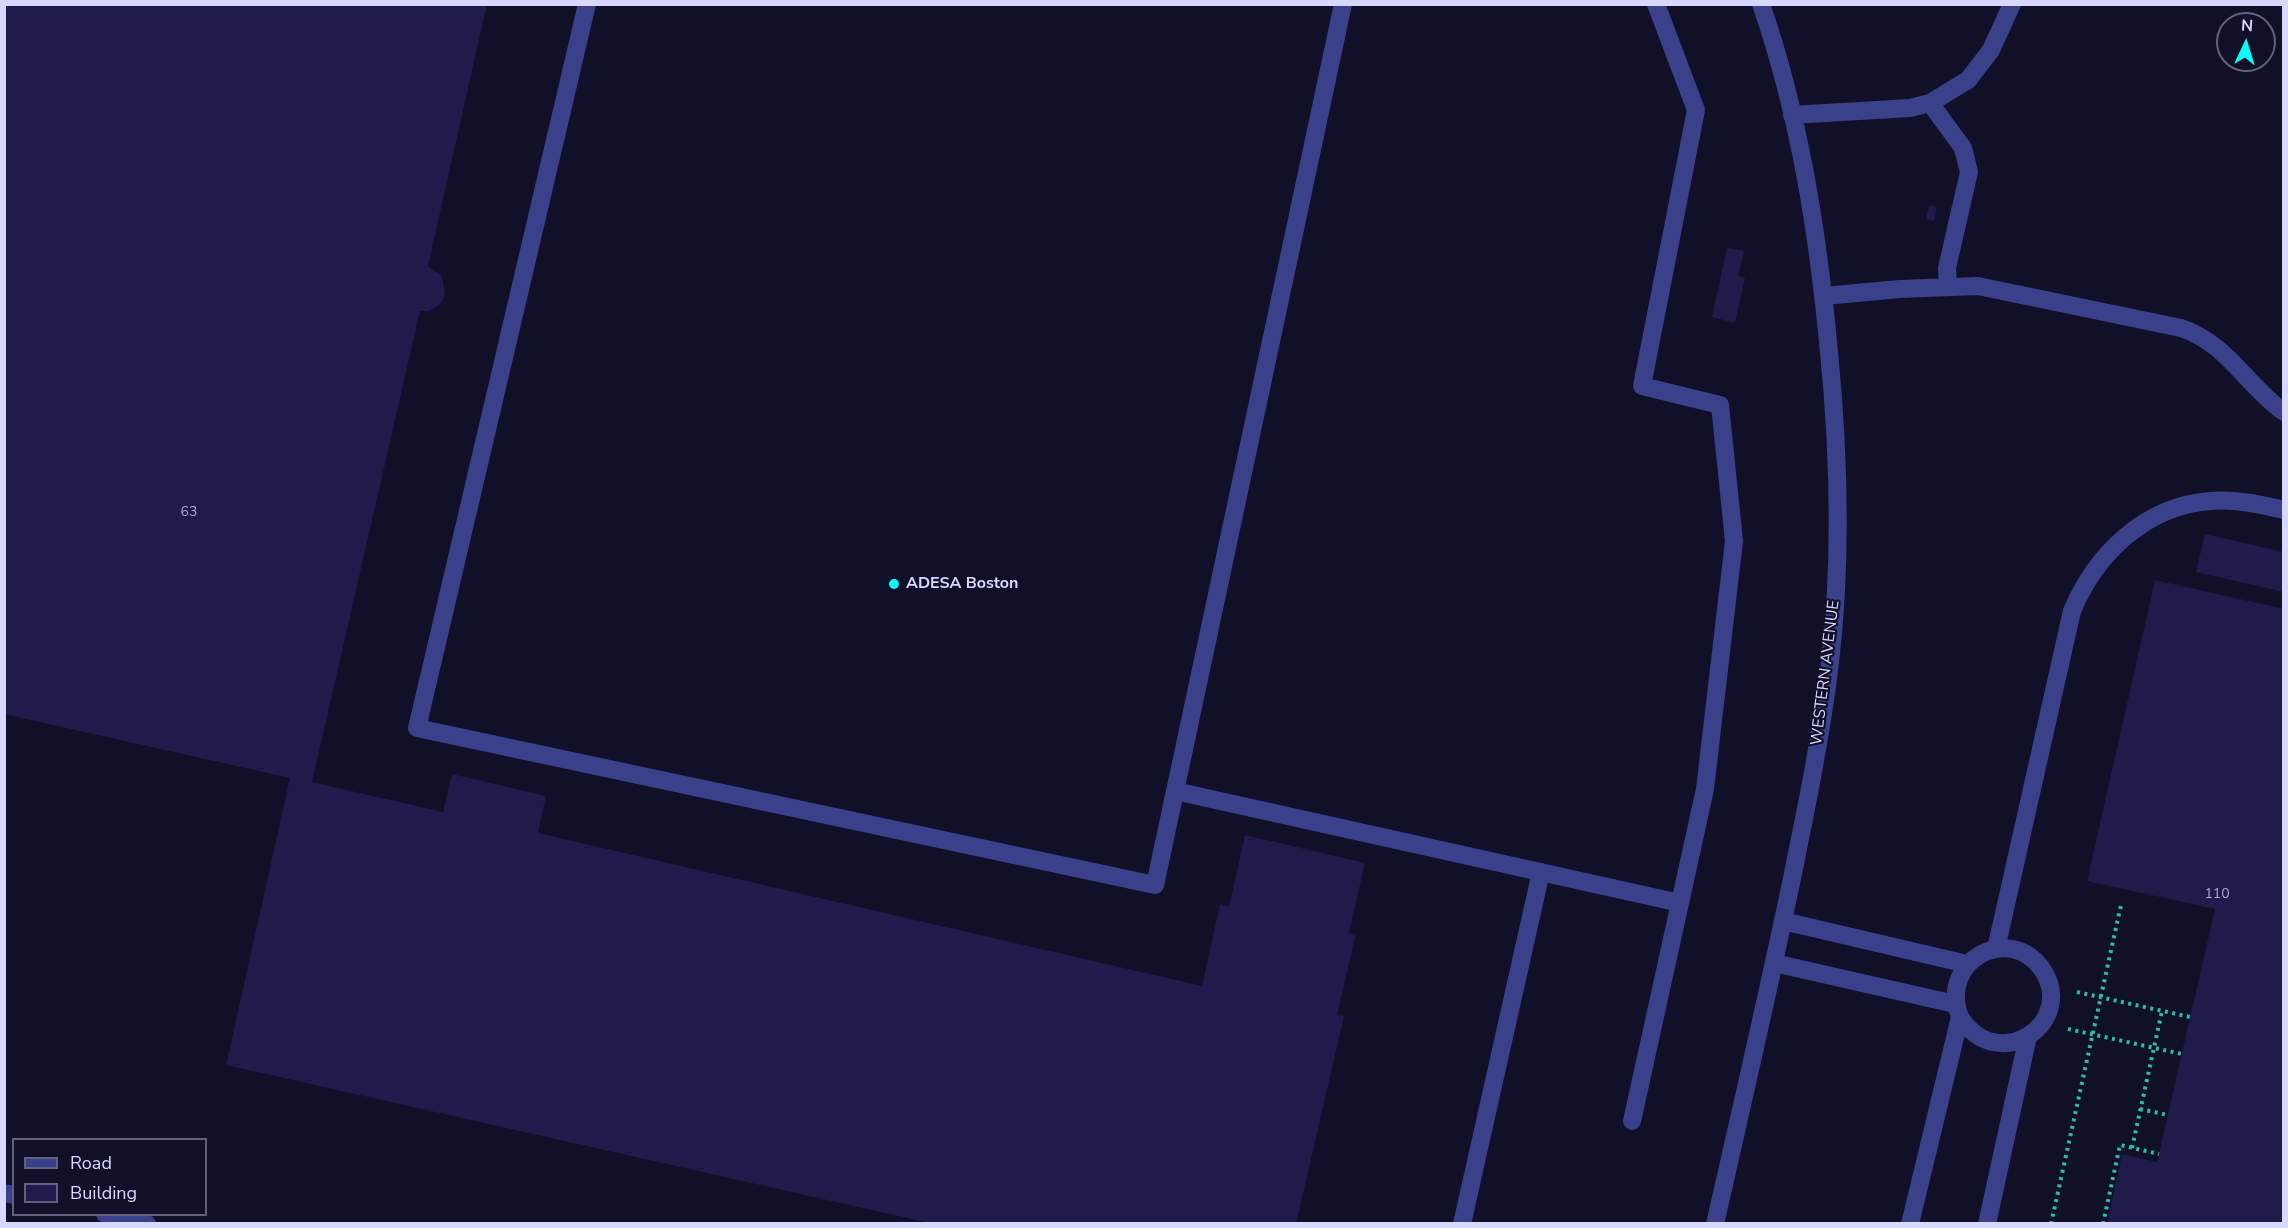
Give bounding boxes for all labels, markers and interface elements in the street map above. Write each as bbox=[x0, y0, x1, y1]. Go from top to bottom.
north arrow bbox=[2216, 12, 2276, 72]
text: N bbox=[2240, 15, 2254, 37]
house number: 63 bbox=[181, 505, 197, 521]
place label: ADESA Boston bbox=[906, 574, 1018, 594]
marker: ADESA Boston bbox=[887, 577, 901, 591]
street label: WESTERN AVENUE bbox=[1808, 599, 1844, 747]
house number: 110 bbox=[2204, 887, 2230, 903]
legend bbox=[12, 1138, 207, 1216]
text: Road bbox=[70, 1151, 112, 1175]
text: Building bbox=[70, 1181, 137, 1205]

